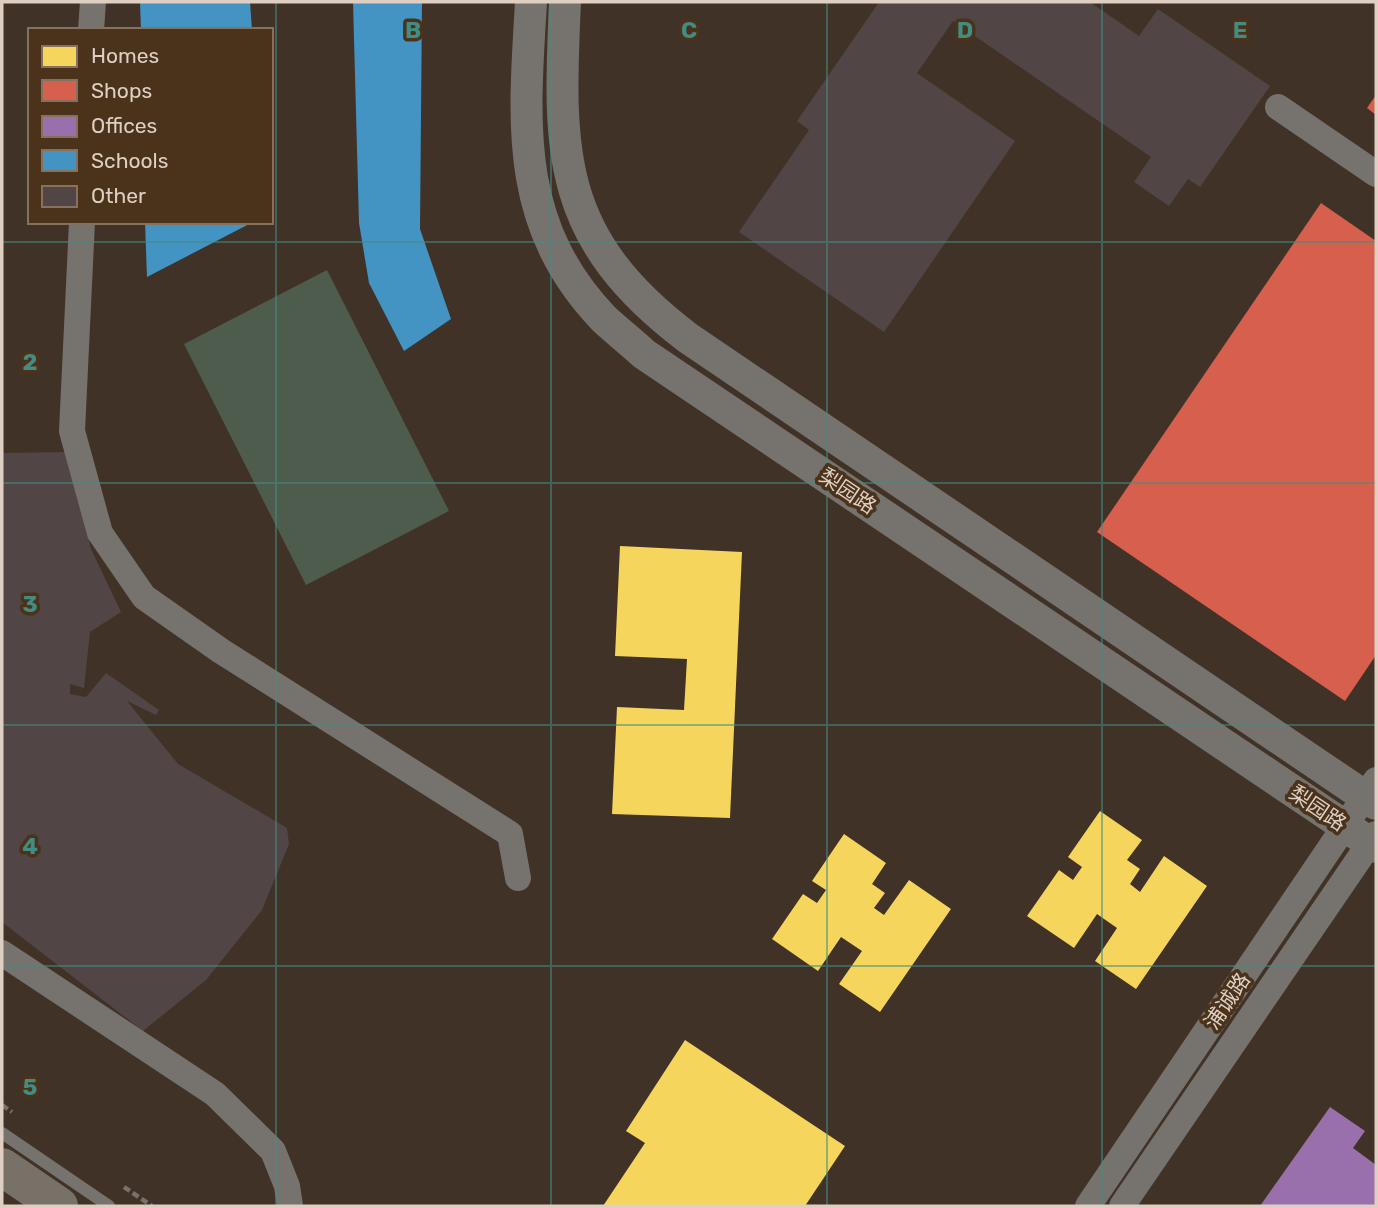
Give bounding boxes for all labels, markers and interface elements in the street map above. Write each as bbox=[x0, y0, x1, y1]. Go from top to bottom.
text: B bbox=[405, 16, 421, 44]
text: C bbox=[681, 16, 697, 44]
text: D bbox=[957, 16, 973, 44]
text: E bbox=[1233, 16, 1247, 44]
legend bbox=[28, 28, 273, 224]
text: Homes bbox=[91, 43, 159, 68]
text: Shops bbox=[91, 78, 152, 103]
text: Offices bbox=[91, 113, 157, 138]
text: Schools bbox=[91, 148, 168, 173]
text: Other bbox=[91, 183, 146, 208]
text: 2 bbox=[23, 348, 37, 376]
street label: 梨园路 bbox=[815, 463, 881, 519]
text: 3 bbox=[22, 590, 38, 618]
street label: 梨园路 bbox=[1285, 780, 1351, 836]
text: 4 bbox=[22, 832, 38, 860]
street label: 浦诚路 bbox=[1199, 968, 1255, 1034]
text: 5 bbox=[23, 1073, 38, 1101]

